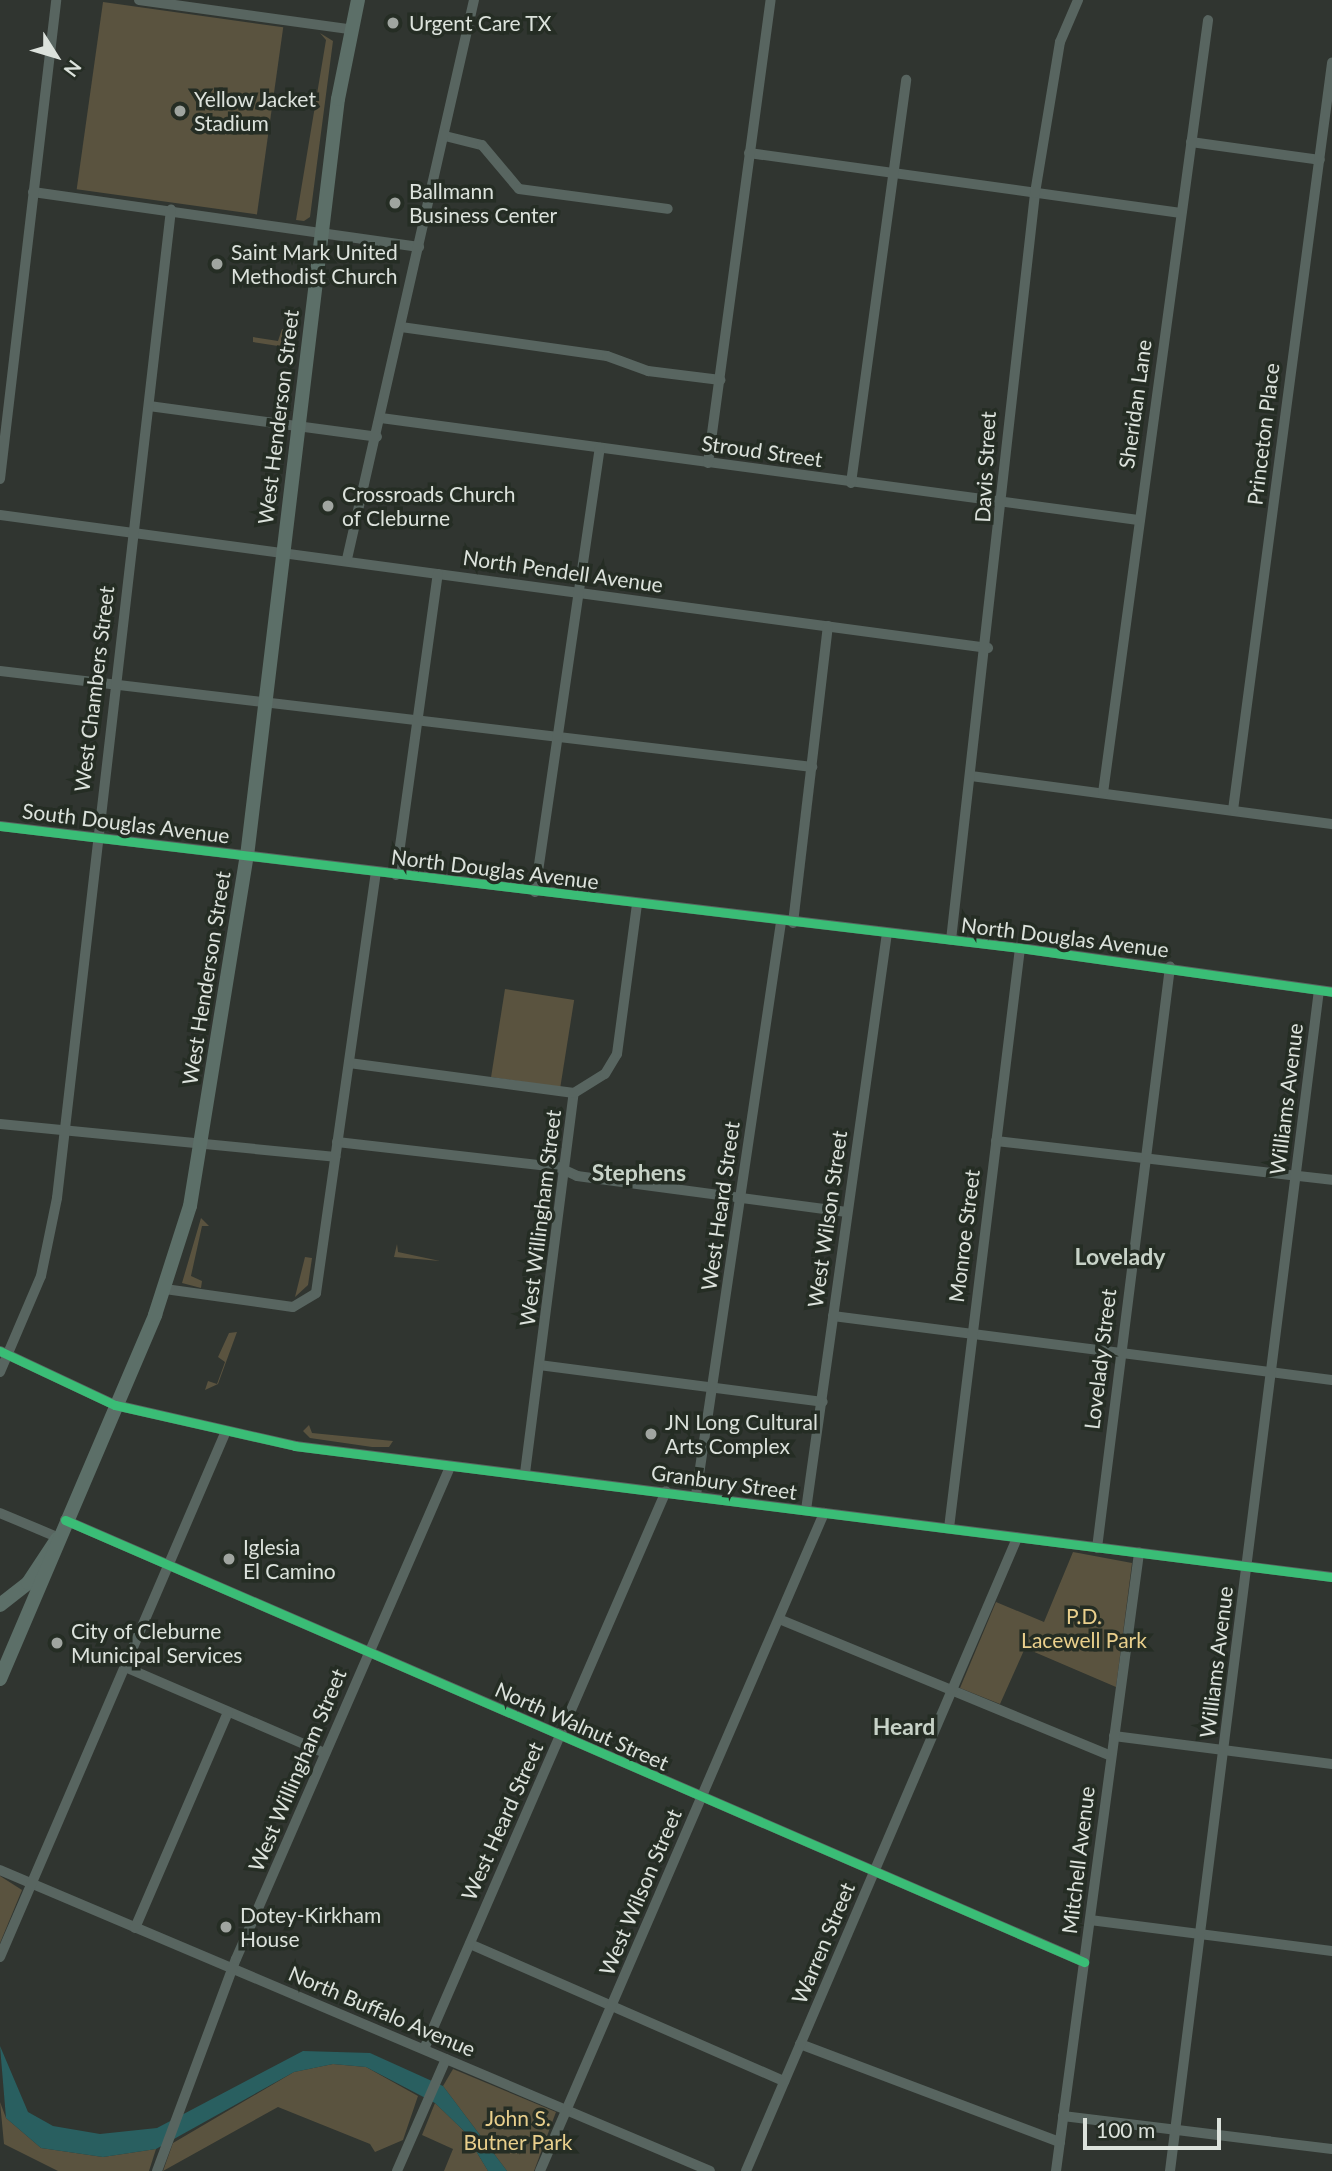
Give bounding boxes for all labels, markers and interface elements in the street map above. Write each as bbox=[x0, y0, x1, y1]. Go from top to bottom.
place label: Urgent Care TX bbox=[409, 10, 552, 36]
marker: Urgent Care TX bbox=[383, 13, 403, 33]
north arrow bbox=[21, 21, 91, 91]
text: N bbox=[60, 56, 87, 82]
place label: Yellow Jacket Stadium bbox=[194, 86, 317, 136]
marker: Yellow Jacket Stadium bbox=[172, 103, 188, 119]
place label: Ballmann Business Center bbox=[409, 178, 557, 228]
marker: Ballmann Business Center bbox=[387, 195, 403, 211]
place label: Saint Mark United Methodist Church bbox=[231, 239, 398, 289]
marker: Saint Mark United Methodist Church bbox=[209, 256, 225, 272]
street label: West Henderson Street bbox=[252, 308, 304, 526]
street label: Sheridan Lane bbox=[1113, 338, 1157, 470]
street label: Princeton Place bbox=[1242, 361, 1284, 507]
street label: Davis Street bbox=[969, 411, 1001, 523]
street label: Stroud Street bbox=[700, 430, 824, 472]
place label: Crossroads Church of Cleburne bbox=[342, 481, 515, 531]
marker: Crossroads Church of Cleburne bbox=[320, 498, 336, 514]
street label: North Pendell Avenue bbox=[461, 544, 665, 598]
street label: West Chambers Street bbox=[69, 585, 119, 793]
street label: South Douglas Avenue bbox=[21, 798, 231, 848]
street label: North Douglas Avenue bbox=[389, 844, 601, 894]
street label: West Henderson Street bbox=[177, 869, 235, 1087]
street label: North Douglas Avenue bbox=[959, 912, 1171, 962]
street label: Williams Avenue bbox=[1264, 1021, 1308, 1177]
street label: West Willingham Street bbox=[514, 1108, 566, 1328]
street label: West Heard Street bbox=[696, 1120, 744, 1292]
street label: West Wilson Street bbox=[802, 1129, 852, 1309]
district label: Stephens bbox=[592, 1158, 686, 1186]
street label: Monroe Street bbox=[943, 1168, 985, 1304]
district label: Lovelady bbox=[1075, 1242, 1165, 1270]
street label: Lovelady Street bbox=[1079, 1287, 1121, 1431]
place label: JN Long Cultural Arts Complex bbox=[665, 1409, 818, 1459]
marker: JN Long Cultural Arts Complex bbox=[643, 1426, 659, 1442]
street label: Granbury Street bbox=[649, 1459, 799, 1505]
place label: Iglesia El Camino bbox=[243, 1534, 336, 1584]
marker: Iglesia El Camino bbox=[221, 1551, 237, 1567]
street label: Williams Avenue bbox=[1194, 1584, 1238, 1740]
park label: P.D. Lacewell Park bbox=[1021, 1603, 1147, 1653]
place label: City of Cleburne Municipal Services bbox=[71, 1618, 242, 1668]
marker: City of Cleburne Municipal Services bbox=[49, 1635, 65, 1651]
street label: West Willingham Street bbox=[243, 1665, 351, 1875]
street label: North Walnut Street bbox=[491, 1676, 673, 1776]
district label: Heard bbox=[873, 1712, 935, 1740]
street label: West Heard Street bbox=[456, 1738, 548, 1904]
street label: Mitchell Avenue bbox=[1056, 1784, 1100, 1936]
street label: West Wilson Street bbox=[593, 1805, 687, 1979]
street label: Warren Street bbox=[786, 1879, 860, 2007]
place label: Dotey-Kirkham House bbox=[240, 1902, 381, 1952]
marker: Dotey-Kirkham House bbox=[218, 1919, 234, 1935]
street label: North Buffalo Avenue bbox=[285, 1960, 479, 2062]
scale bar bbox=[1087, 2104, 1225, 2148]
park label: John S. Butner Park bbox=[463, 2105, 573, 2155]
text: 100 m bbox=[1096, 2117, 1155, 2142]

